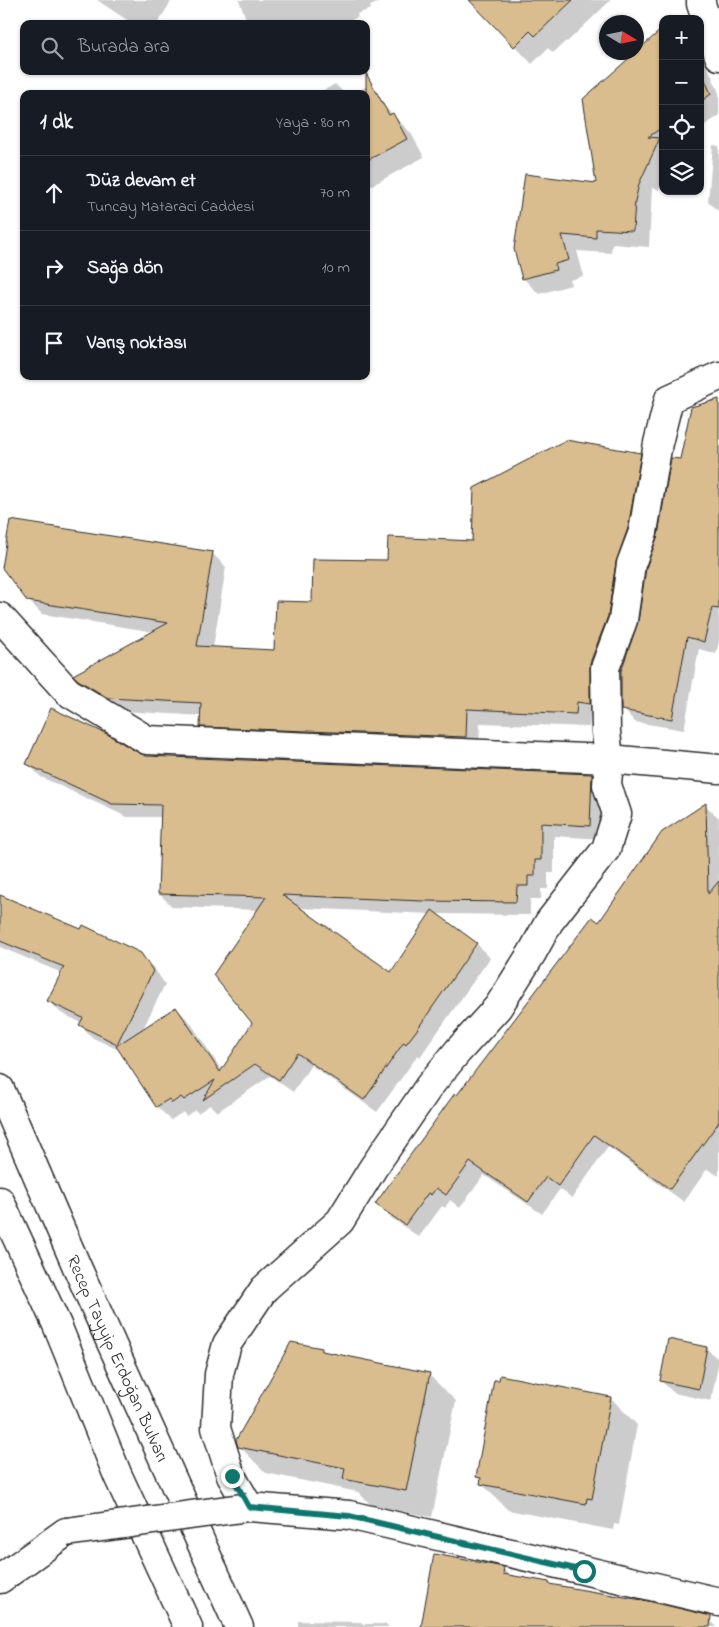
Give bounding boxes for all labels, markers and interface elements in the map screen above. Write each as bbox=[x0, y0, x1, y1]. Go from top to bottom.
north arrow bbox=[599, 15, 644, 60]
map controls bbox=[659, 15, 704, 195]
button: + bbox=[659, 15, 704, 60]
search box bbox=[20, 20, 370, 75]
icon: search bbox=[38, 34, 66, 62]
text: Burada ara bbox=[78, 34, 170, 61]
button: − bbox=[659, 60, 704, 105]
button: locate bbox=[659, 105, 704, 150]
text: 1 dk bbox=[40, 108, 73, 138]
text: Yaya · 80 m bbox=[276, 111, 350, 135]
button: layers bbox=[659, 150, 704, 195]
text: Düz devam et bbox=[87, 168, 196, 195]
icon: ahead bbox=[40, 179, 68, 207]
text: 70 m bbox=[320, 181, 350, 205]
text: Tuncay Mataraci Caddesi bbox=[87, 195, 254, 219]
icon: right bbox=[40, 254, 68, 282]
text: Sağa dön bbox=[87, 255, 163, 282]
text: 10 m bbox=[322, 256, 350, 280]
icon: arrive bbox=[40, 329, 68, 357]
text: Varış noktası bbox=[87, 330, 187, 357]
street label: Recep Tayyip Erdoğan Bulvarı bbox=[58, 1252, 174, 1467]
route end bbox=[221, 1465, 244, 1488]
route start bbox=[573, 1560, 596, 1583]

